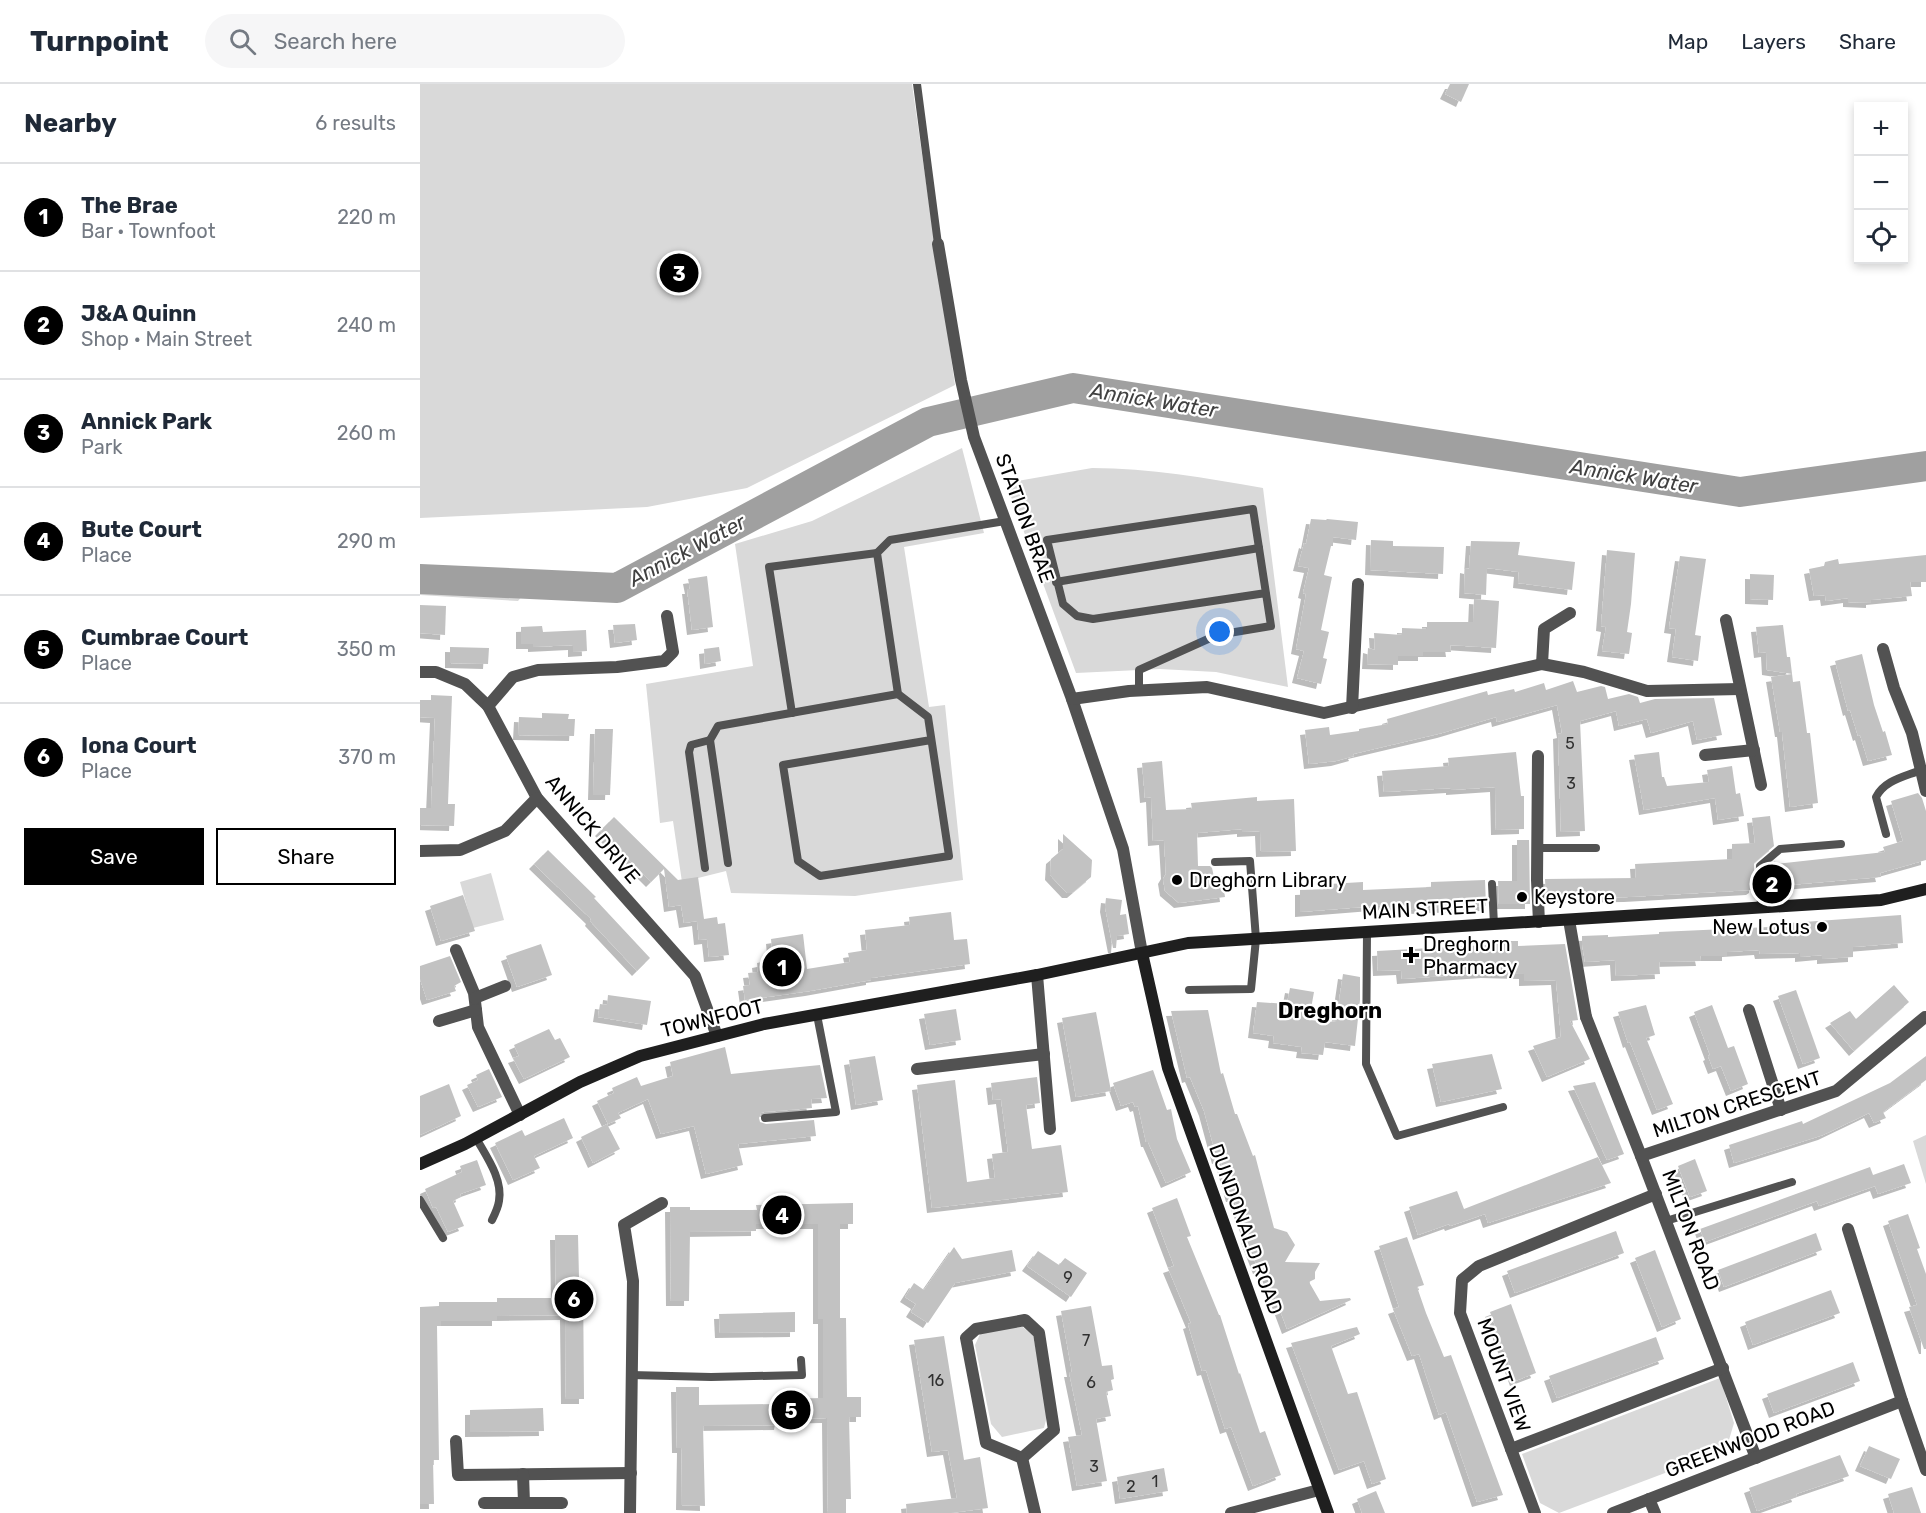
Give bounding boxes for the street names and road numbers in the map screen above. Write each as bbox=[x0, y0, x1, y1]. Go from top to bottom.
street label: STATION BRAE bbox=[991, 450, 1059, 586]
street label: ANNICK DRIVE bbox=[541, 770, 645, 888]
street label: MAIN STREET bbox=[1361, 894, 1489, 924]
street label: TOWNFOOT bbox=[658, 994, 766, 1042]
street label: MILTON CRESCENT bbox=[1650, 1065, 1825, 1143]
street label: DUNDONALD ROAD bbox=[1204, 1140, 1288, 1318]
street label: MILTON ROAD bbox=[1657, 1166, 1725, 1294]
street label: MOUNT VIEW bbox=[1472, 1315, 1536, 1435]
street label: GREENWOOD ROAD bbox=[1662, 1396, 1838, 1482]

